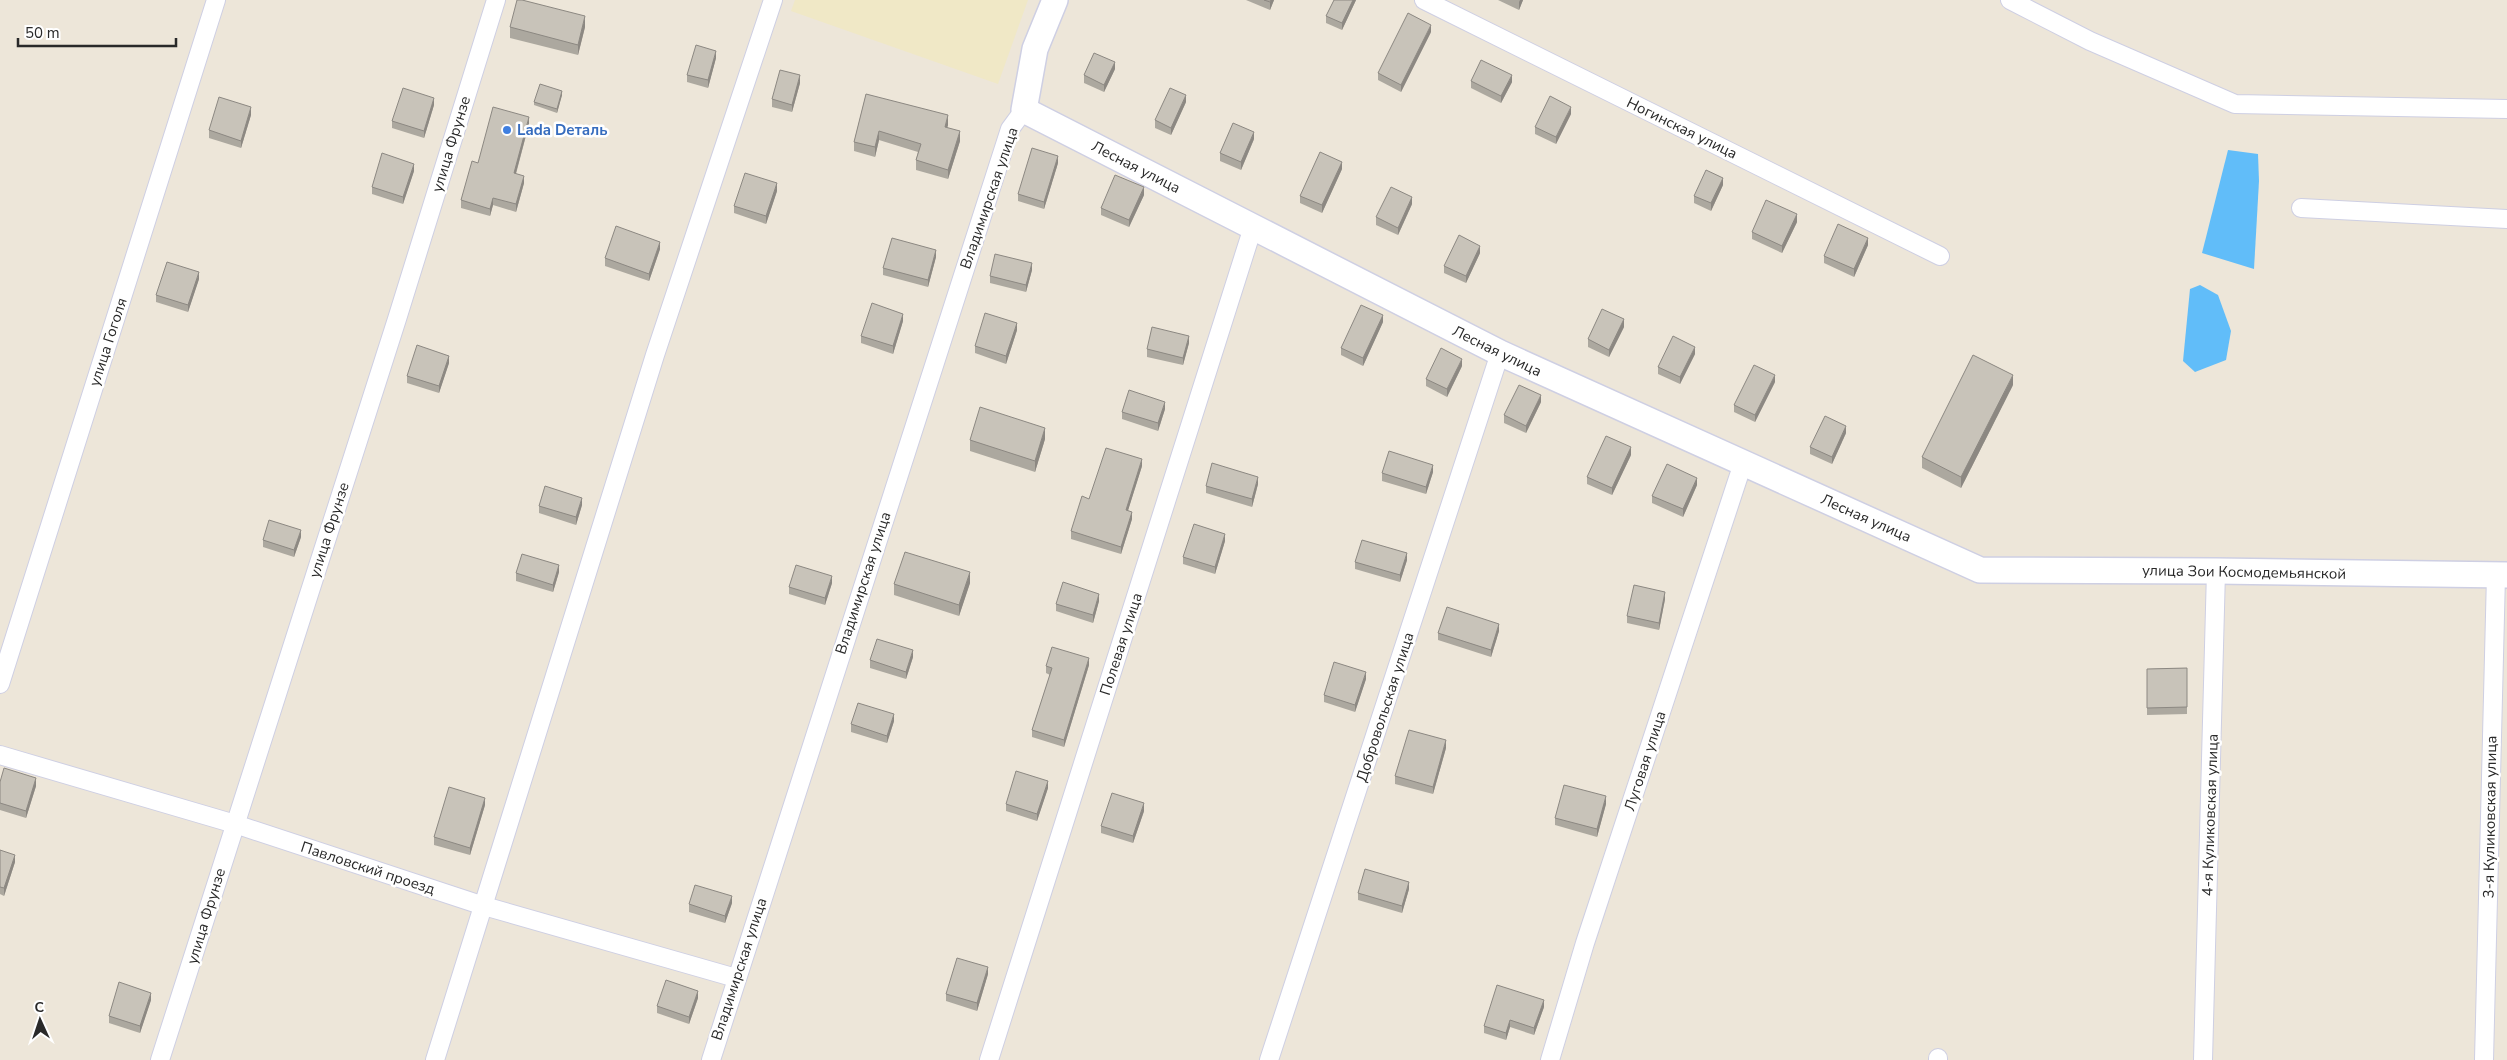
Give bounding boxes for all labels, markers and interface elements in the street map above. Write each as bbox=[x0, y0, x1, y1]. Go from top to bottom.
scale bar bbox=[18, 15, 175, 47]
text: 50 m bbox=[25, 23, 60, 43]
street label: Ногинская улица bbox=[1623, 93, 1741, 163]
street label: улица Фрунзе bbox=[427, 94, 475, 194]
place label: Lada Dеталь bbox=[517, 120, 607, 140]
marker: Lada Dеталь bbox=[501, 124, 513, 136]
street label: Владимирская улица bbox=[955, 124, 1023, 272]
street label: Лесная улица bbox=[1088, 136, 1184, 198]
street label: улица Гоголя bbox=[84, 295, 132, 389]
street label: Лесная улица bbox=[1449, 321, 1545, 381]
street label: улица Фрунзе bbox=[304, 480, 354, 580]
street label: Лесная улица bbox=[1818, 489, 1914, 547]
street label: Владимирская улица bbox=[830, 509, 896, 657]
street label: улица Зои Космодемьянской bbox=[2142, 560, 2346, 584]
street label: Полевая улица bbox=[1095, 590, 1147, 698]
street label: Добровольская улица bbox=[1351, 630, 1419, 784]
street label: Луговая улица bbox=[1619, 708, 1671, 814]
street label: 4-я Куликовская улица bbox=[2197, 733, 2223, 897]
street label: 3-я Куликовская улица bbox=[2479, 735, 2501, 899]
street label: Павловский проезд bbox=[298, 837, 438, 899]
street label: улица Фрунзе bbox=[182, 866, 230, 966]
street label: Владимирская улица bbox=[706, 895, 772, 1043]
north arrow bbox=[15, 995, 65, 1045]
text: С bbox=[34, 998, 45, 1017]

